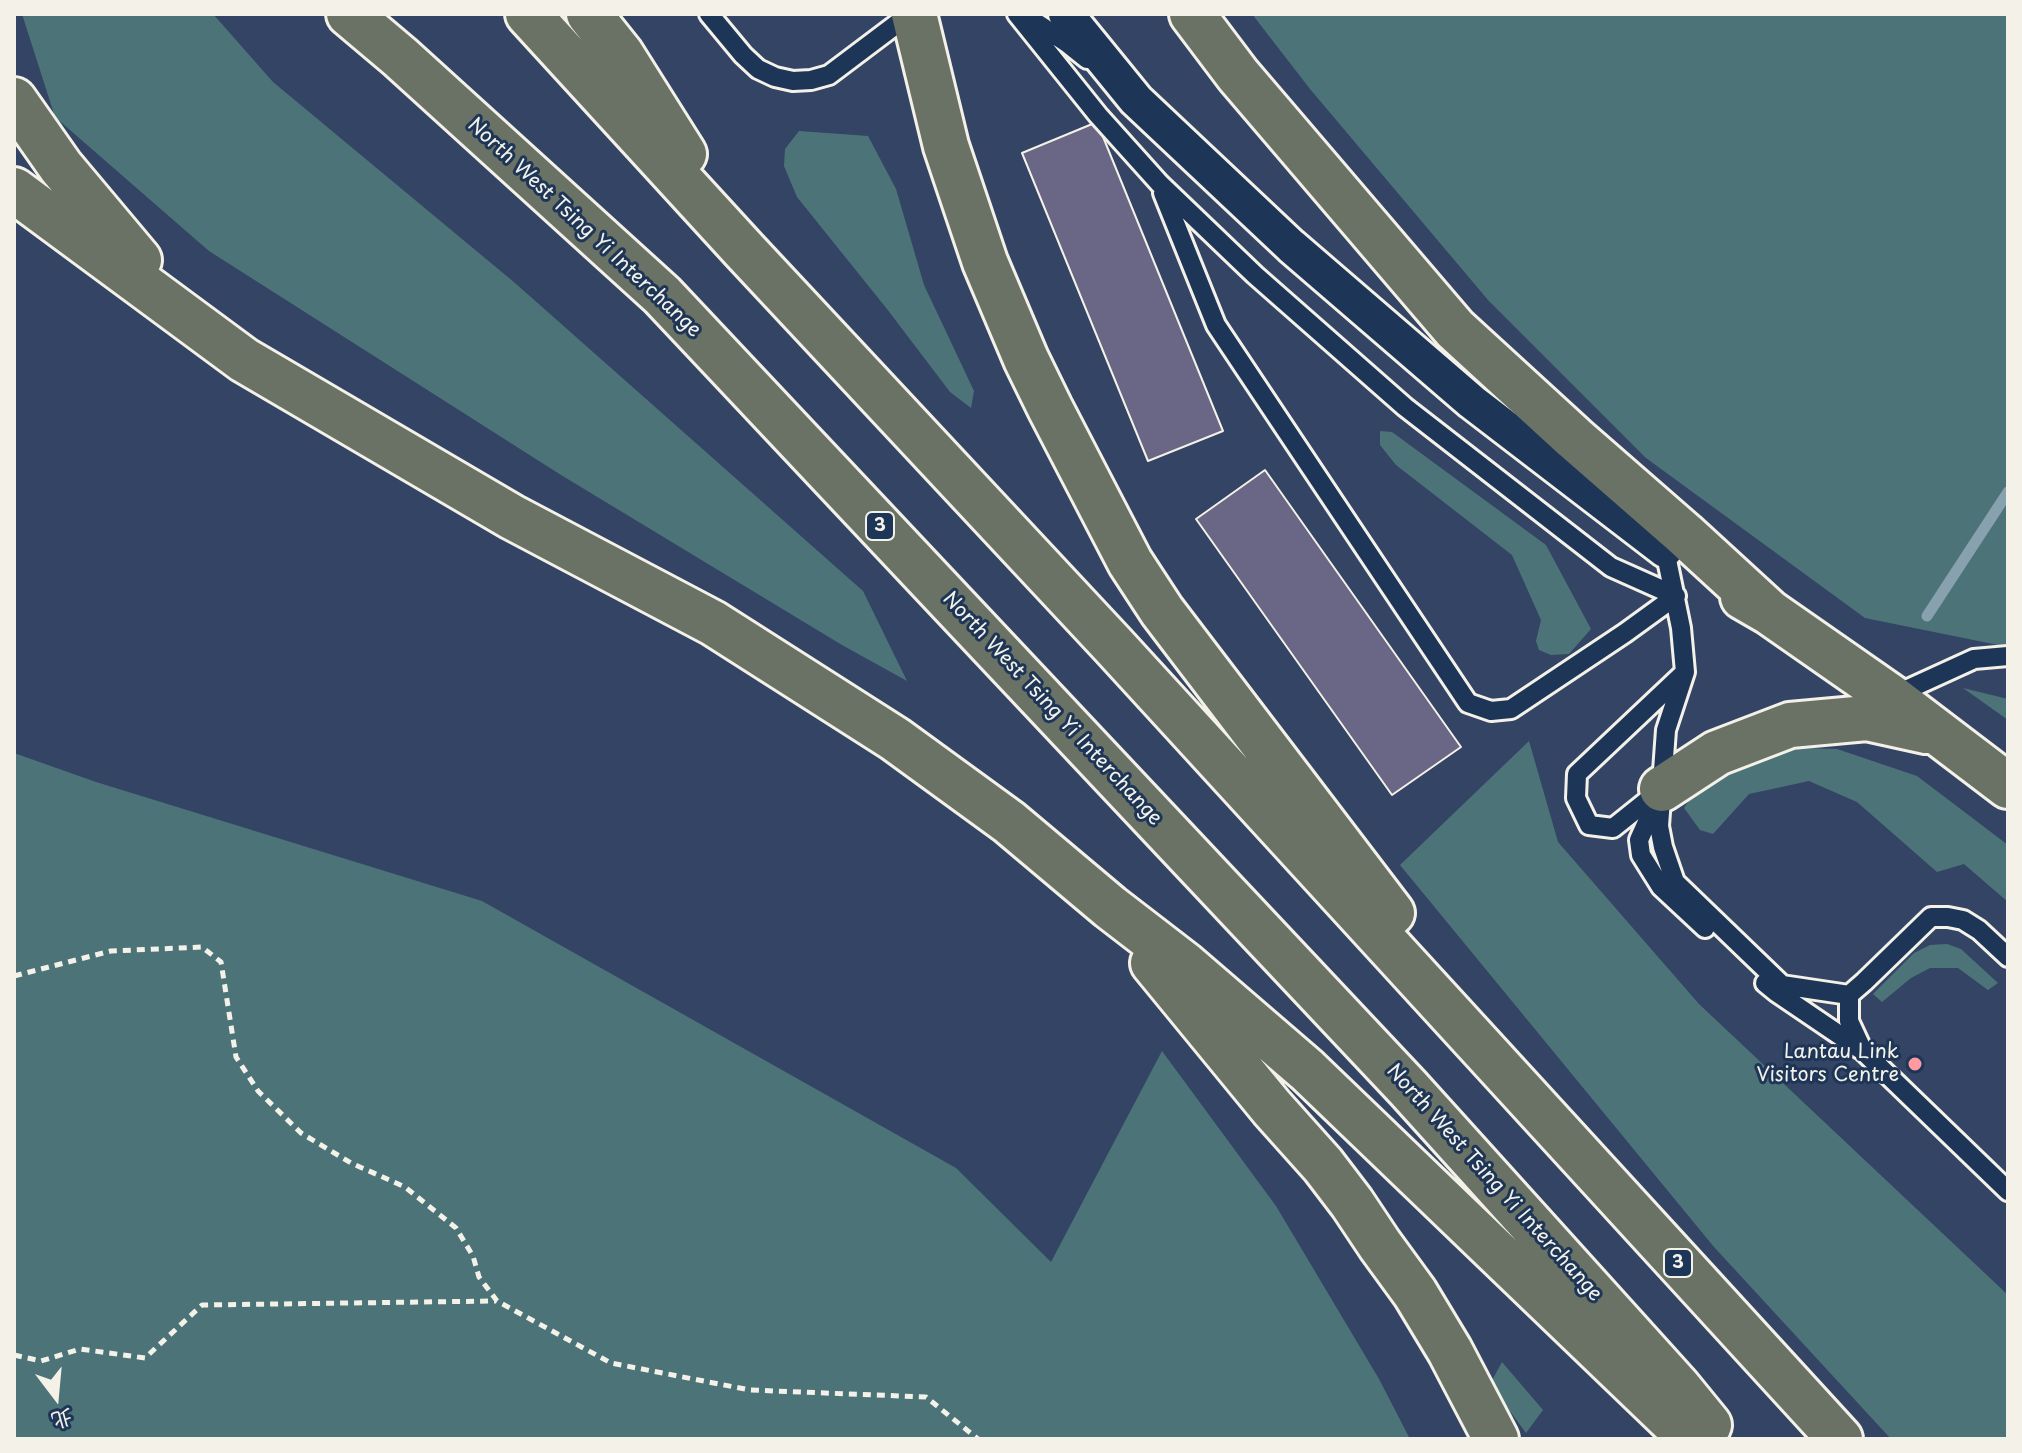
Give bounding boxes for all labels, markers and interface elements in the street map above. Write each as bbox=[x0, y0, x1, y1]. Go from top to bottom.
street label: North West Tsing Yi Interchange bbox=[462, 113, 706, 343]
road number: 3 bbox=[866, 512, 894, 540]
street label: North West Tsing Yi Interchange bbox=[937, 587, 1167, 831]
place label: Lantau Link Visitors Centre bbox=[1756, 1040, 1899, 1087]
marker: Lantau Link Visitors Centre bbox=[1906, 1055, 1924, 1073]
street label: North West Tsing Yi Interchange bbox=[1381, 1060, 1607, 1306]
road number: 3 bbox=[1664, 1249, 1692, 1277]
north arrow bbox=[16, 1357, 96, 1437]
text: 北 bbox=[48, 1402, 78, 1439]

